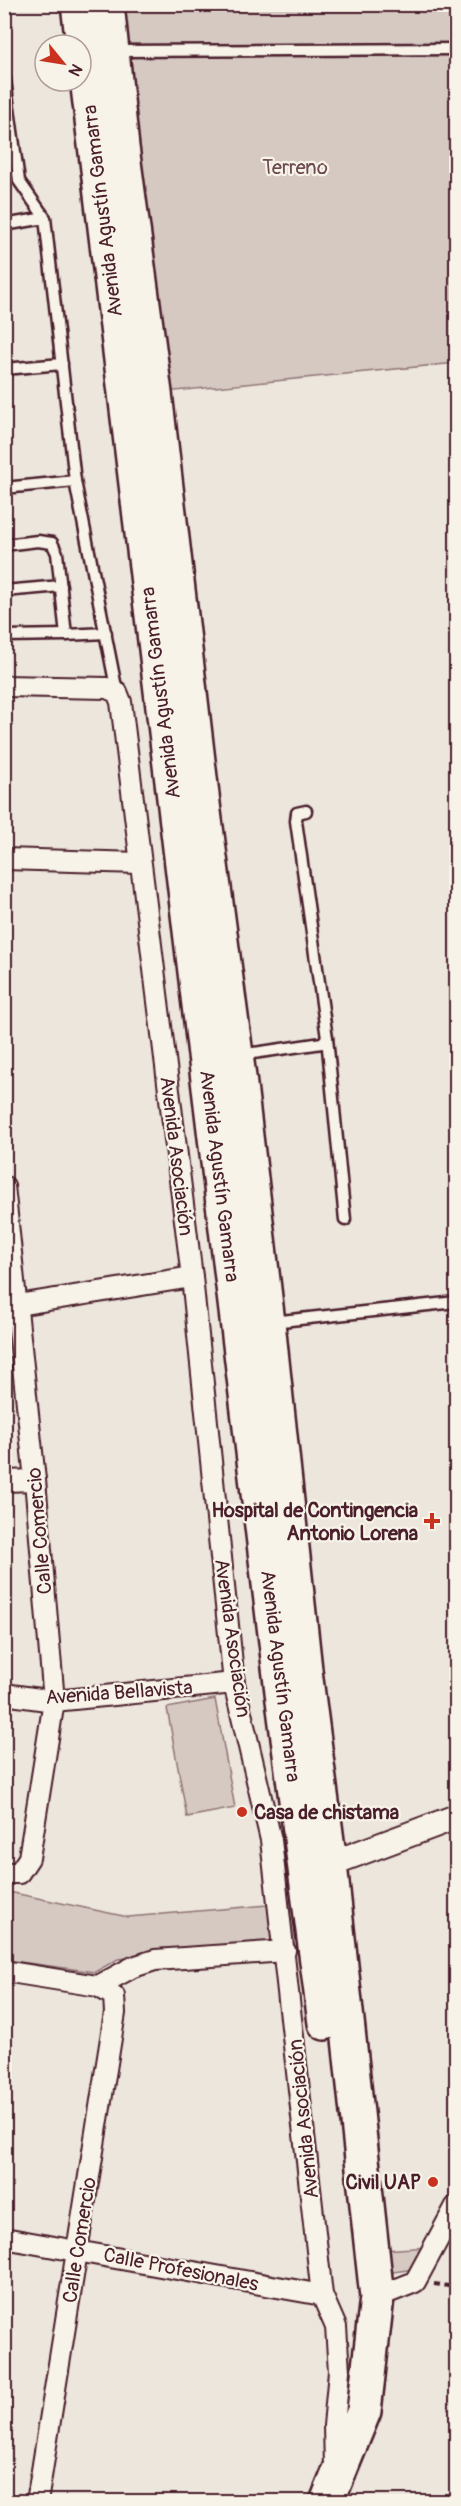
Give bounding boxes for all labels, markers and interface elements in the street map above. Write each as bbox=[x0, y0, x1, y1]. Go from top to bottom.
north arrow bbox=[33, 33, 93, 93]
text: N bbox=[64, 60, 86, 80]
street label: Avenida Agustín Gamarra bbox=[77, 104, 128, 318]
park label: Terreno bbox=[262, 155, 328, 180]
street label: Avenida Agustín Gamarra bbox=[135, 586, 186, 800]
street label: Avenida Agustín Gamarra bbox=[194, 1069, 245, 1283]
street label: Avenida Asociación bbox=[154, 1075, 199, 1237]
street label: Calle Comercio bbox=[21, 1466, 57, 1595]
place label: Hospital de Contingencia Antonio Lorena bbox=[211, 1498, 418, 1546]
marker: Hospital de Contingencia Antonio Lorena bbox=[423, 1512, 441, 1530]
street label: Avenida Asociación bbox=[209, 1557, 256, 1719]
street label: Avenida Agustín Gamarra bbox=[255, 1569, 306, 1783]
street label: Avenida Bellavista bbox=[45, 1675, 193, 1710]
place label: Casa de chistama bbox=[254, 1800, 399, 1825]
marker: Casa de chistama bbox=[235, 1805, 249, 1819]
street label: Avenida Asociación bbox=[283, 2038, 324, 2200]
place label: Civil UAP bbox=[346, 2170, 421, 2195]
street label: Calle Comercio bbox=[57, 2175, 102, 2305]
marker: Civil UAP bbox=[426, 2175, 440, 2189]
street label: Calle Profesionales bbox=[101, 2242, 261, 2297]

